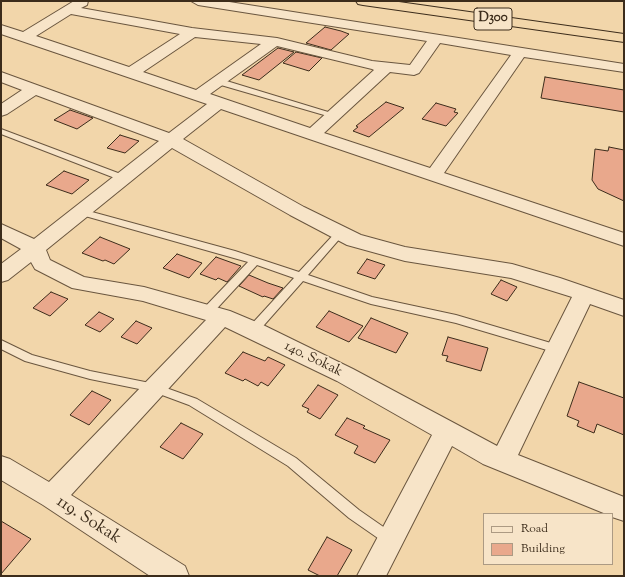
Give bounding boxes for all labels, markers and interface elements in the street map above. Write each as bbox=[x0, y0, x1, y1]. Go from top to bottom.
road number: D300 bbox=[474, 8, 512, 30]
street label: 140. Sokak bbox=[281, 339, 345, 381]
street label: 119. Sokak bbox=[52, 492, 124, 550]
legend bbox=[483, 513, 613, 565]
text: Road bbox=[521, 520, 548, 538]
text: Building bbox=[521, 540, 565, 558]

